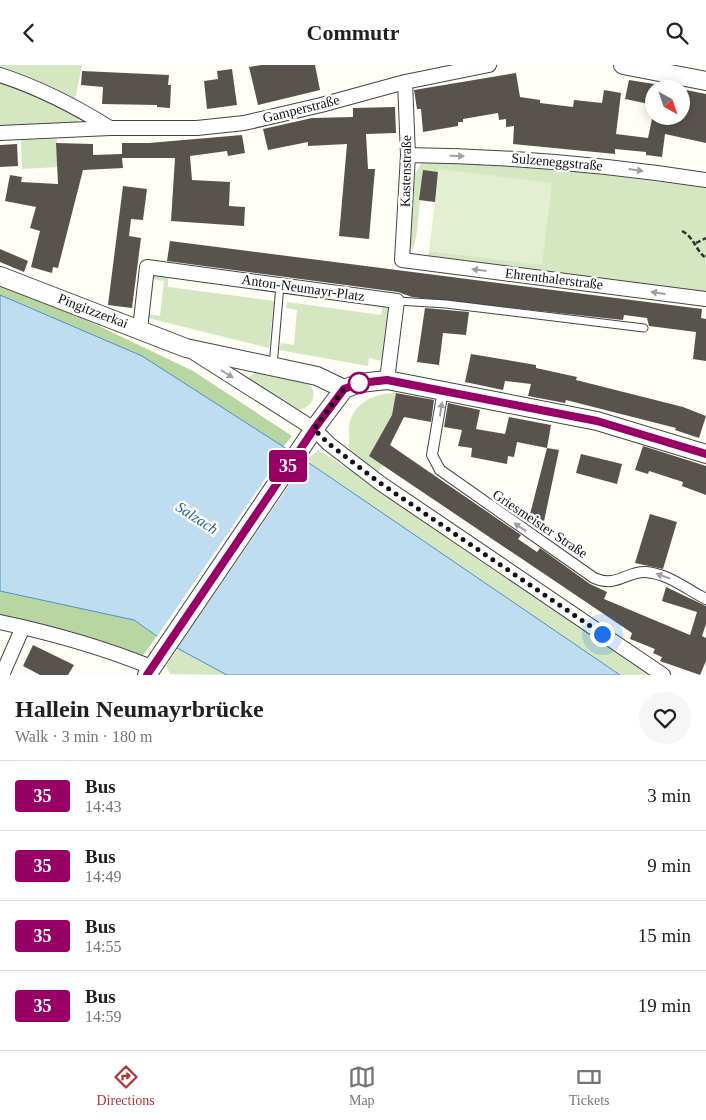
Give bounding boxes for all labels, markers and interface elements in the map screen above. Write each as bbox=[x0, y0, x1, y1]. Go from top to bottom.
icon: back bbox=[15, 19, 43, 47]
icon: search bbox=[663, 19, 691, 47]
text: Commutr bbox=[307, 20, 399, 45]
north arrow bbox=[645, 80, 690, 125]
map controls bbox=[645, 80, 690, 125]
street label: Gamperstraße bbox=[261, 92, 341, 126]
street label: Kastenstraße bbox=[398, 135, 414, 207]
street label: Sulzeneggstraße bbox=[511, 151, 603, 173]
one-way arrow bbox=[449, 152, 465, 160]
one-way arrow bbox=[628, 166, 644, 174]
one-way arrow bbox=[471, 266, 487, 274]
street label: Ehrenthalerstraße bbox=[504, 266, 604, 292]
street label: Anton-Neumayr-Platz bbox=[240, 272, 366, 304]
one-way arrow bbox=[649, 289, 665, 297]
street label: Pingitzzerkai bbox=[56, 291, 130, 331]
one-way arrow bbox=[221, 369, 234, 378]
unlabelled marker bbox=[348, 372, 370, 394]
one-way arrow bbox=[437, 400, 445, 416]
line badge: 35 bbox=[266, 450, 310, 482]
text: 35 bbox=[279, 456, 297, 476]
street label: Griesmeister Straße bbox=[490, 487, 590, 561]
water label: Salzach bbox=[173, 499, 221, 537]
one-way arrow bbox=[513, 522, 526, 532]
one-way arrow bbox=[656, 572, 671, 579]
your location bbox=[590, 622, 615, 647]
button: heart bbox=[639, 692, 691, 744]
text: Hallein Neumayrbrücke bbox=[15, 696, 264, 722]
text: Walk · 3 min · 180 m bbox=[15, 728, 152, 745]
text: Bus bbox=[85, 776, 116, 797]
text: 3 min bbox=[647, 785, 691, 806]
text: 35 bbox=[34, 786, 52, 806]
text: 14:43 bbox=[85, 798, 121, 815]
text: Bus bbox=[85, 846, 116, 867]
text: 9 min bbox=[647, 855, 691, 876]
text: 35 bbox=[34, 856, 52, 876]
text: 14:49 bbox=[85, 868, 121, 885]
text: Bus bbox=[85, 916, 116, 937]
text: 15 min bbox=[638, 925, 691, 946]
text: 35 bbox=[34, 926, 52, 946]
text: 14:55 bbox=[85, 938, 121, 955]
text: Bus bbox=[85, 986, 116, 1007]
text: 19 min bbox=[638, 995, 691, 1016]
text: 35 bbox=[34, 996, 52, 1016]
text: 14:59 bbox=[85, 1008, 121, 1025]
tab: Directions bbox=[96, 1063, 155, 1109]
tab: Map bbox=[348, 1063, 376, 1109]
tab: Tickets bbox=[569, 1063, 610, 1109]

